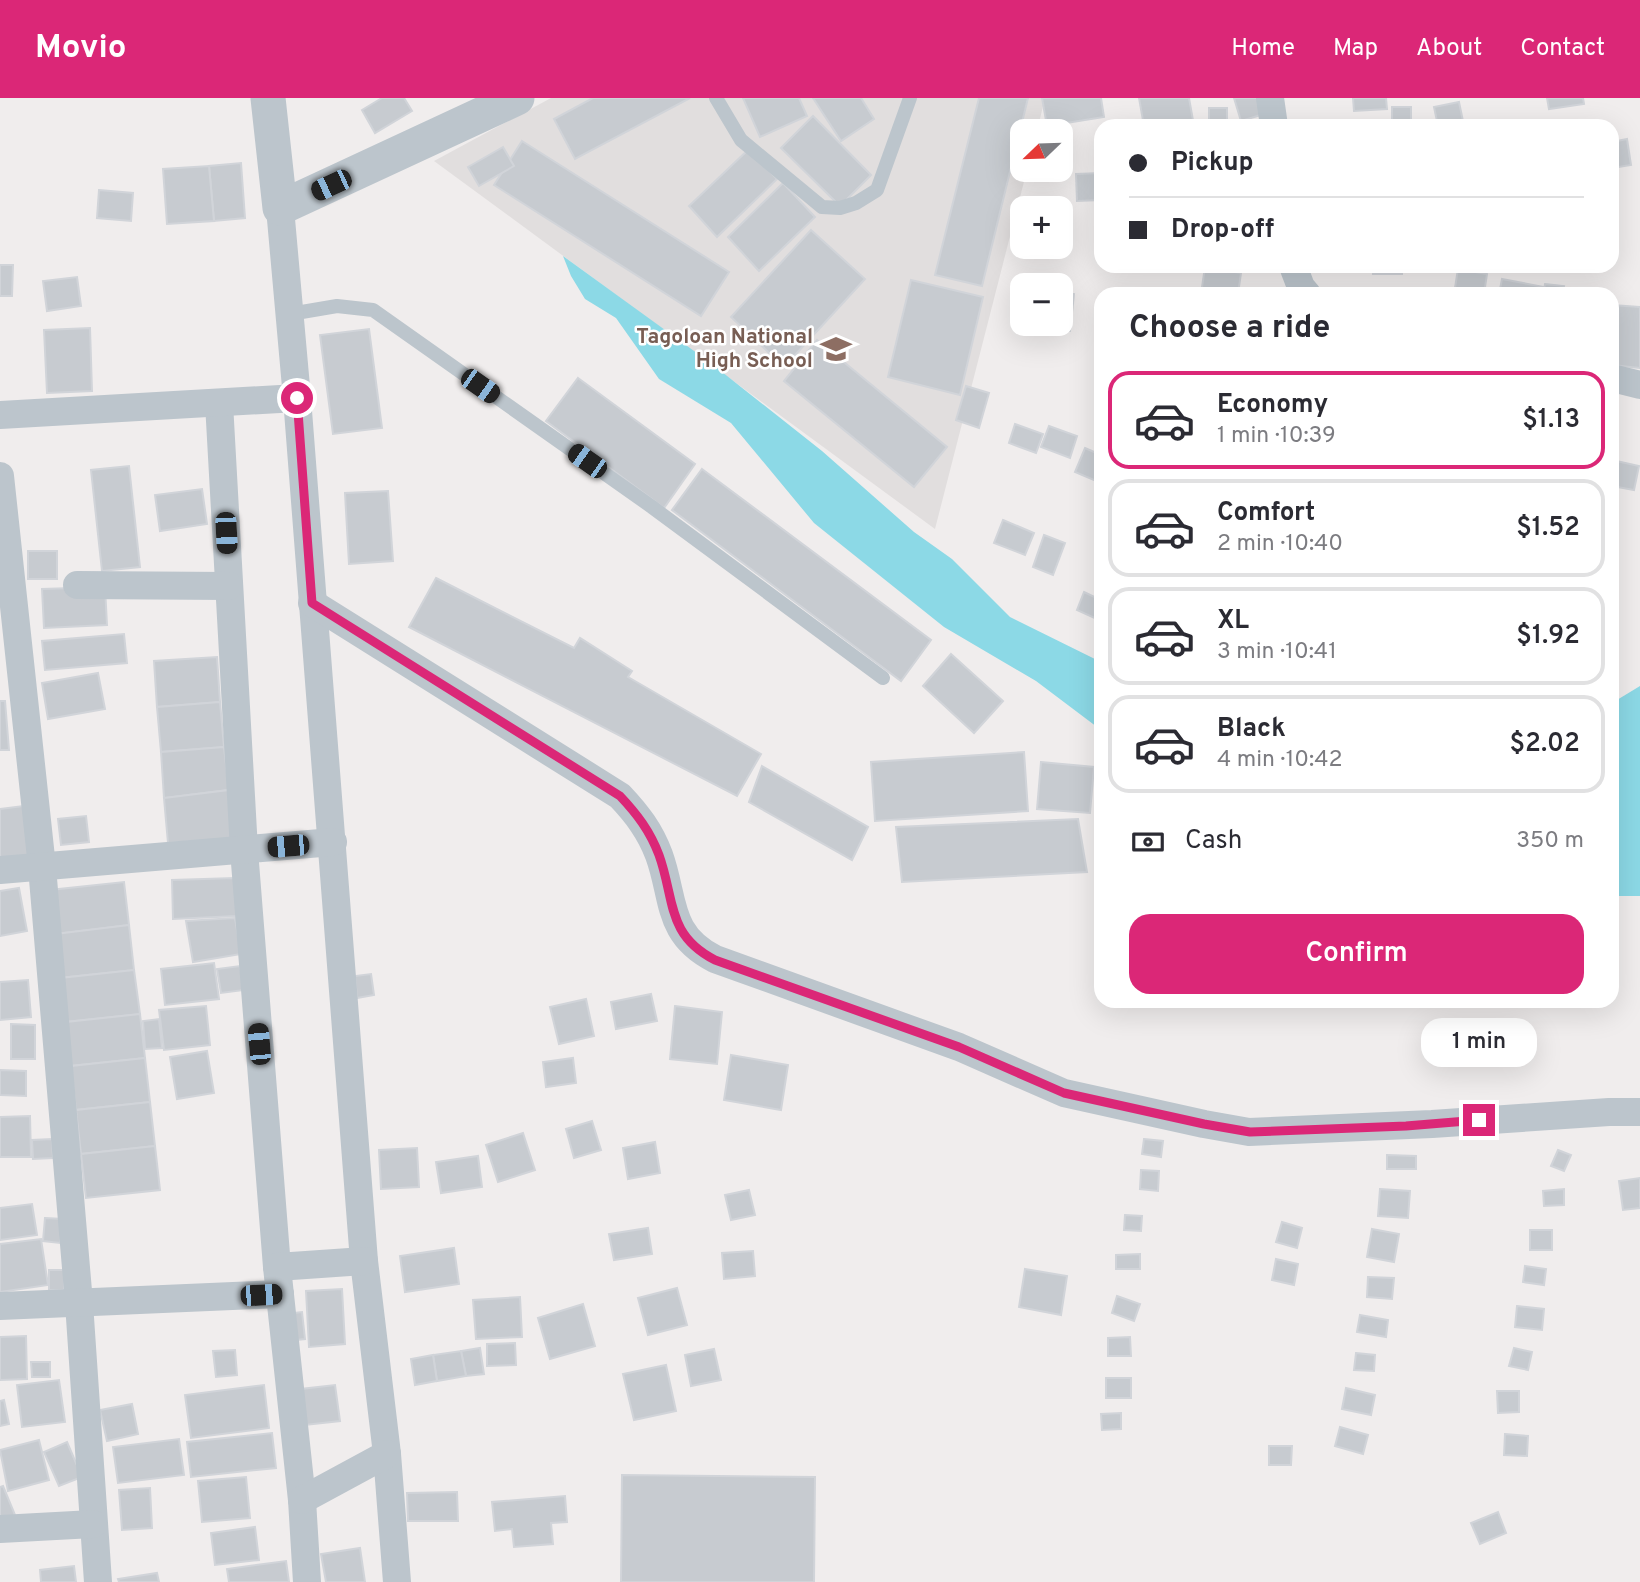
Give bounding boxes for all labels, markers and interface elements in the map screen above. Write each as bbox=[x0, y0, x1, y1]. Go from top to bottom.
text: Movio bbox=[35, 28, 126, 70]
text: Home bbox=[1231, 34, 1295, 64]
text: Map bbox=[1333, 34, 1378, 64]
text: About bbox=[1416, 34, 1482, 64]
text: Contact bbox=[1520, 34, 1605, 64]
north arrow bbox=[1010, 119, 1073, 182]
map controls bbox=[1010, 119, 1073, 336]
text: Pickup bbox=[1171, 147, 1254, 180]
car bbox=[308, 167, 355, 203]
button: + bbox=[1010, 196, 1073, 259]
text: Drop-off bbox=[1171, 214, 1274, 247]
button: − bbox=[1010, 273, 1073, 336]
text: Choose a ride bbox=[1129, 309, 1330, 349]
place label: Tagoloan National High School bbox=[636, 324, 813, 375]
school or university icon: Tagoloan National High School bbox=[819, 332, 853, 366]
car bbox=[457, 365, 504, 407]
route start bbox=[281, 382, 313, 414]
icon: car bbox=[1133, 389, 1196, 452]
text: Economy bbox=[1217, 389, 1328, 422]
text: $1.13 bbox=[1522, 404, 1580, 437]
text: 1 min · 10:39 bbox=[1217, 422, 1336, 451]
car bbox=[564, 440, 611, 482]
icon: car bbox=[1133, 497, 1196, 560]
text: Comfort bbox=[1217, 497, 1315, 530]
car bbox=[215, 511, 238, 555]
text: $1.52 bbox=[1516, 512, 1580, 545]
text: 2 min · 10:40 bbox=[1217, 530, 1343, 559]
icon: car bbox=[1133, 605, 1196, 668]
text: XL bbox=[1217, 605, 1249, 638]
text: $1.92 bbox=[1516, 620, 1580, 653]
text: 3 min · 10:41 bbox=[1217, 638, 1337, 667]
icon: car bbox=[1133, 713, 1196, 776]
text: Black bbox=[1217, 713, 1286, 746]
text: $2.02 bbox=[1510, 728, 1580, 761]
text: 4 min · 10:42 bbox=[1217, 746, 1343, 775]
icon: cash bbox=[1129, 823, 1167, 861]
text: Cash bbox=[1185, 825, 1242, 858]
text: 350 m bbox=[1516, 827, 1584, 856]
car bbox=[267, 834, 310, 858]
button: Confirm bbox=[1129, 914, 1584, 994]
callout: 1 min bbox=[1421, 1018, 1537, 1068]
car bbox=[247, 1022, 272, 1066]
text: 1 min bbox=[1452, 1028, 1506, 1057]
route end bbox=[1463, 1104, 1495, 1136]
car bbox=[240, 1283, 283, 1307]

